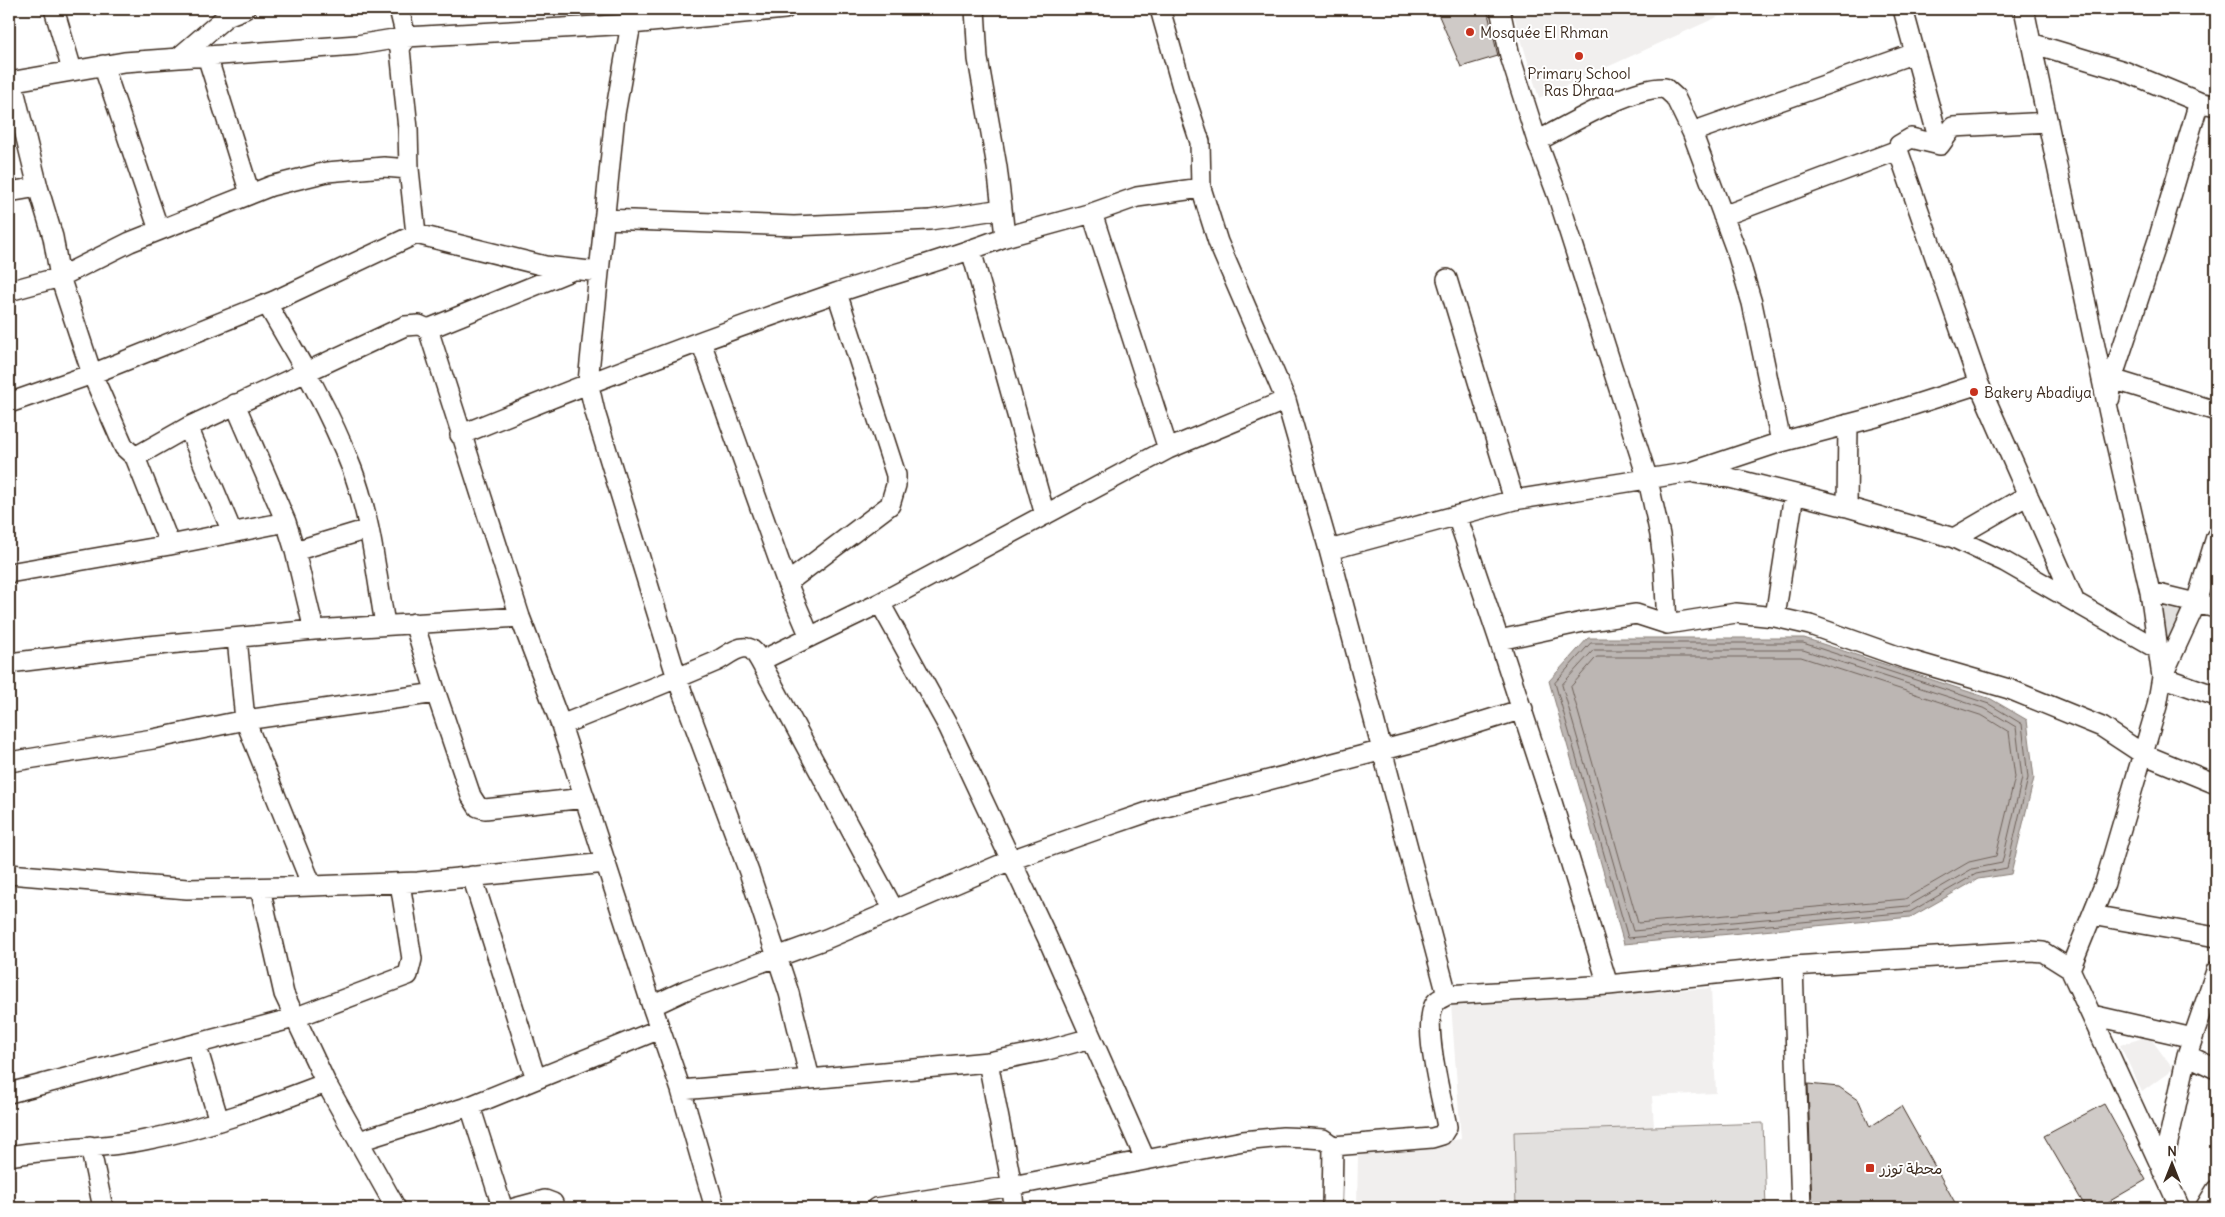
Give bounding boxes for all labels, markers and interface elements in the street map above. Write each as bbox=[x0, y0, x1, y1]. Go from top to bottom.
place label: Mosquée El Rhman bbox=[1480, 23, 1609, 42]
marker: Mosquée El Rhman bbox=[1464, 26, 1476, 38]
marker: Primary School Ras Dhraa bbox=[1573, 50, 1585, 62]
place label: Primary School Ras Dhraa bbox=[1527, 64, 1631, 100]
place label: Bakery Abadiya bbox=[1984, 383, 2092, 402]
marker: Bakery Abadiya bbox=[1968, 386, 1980, 398]
north arrow bbox=[2148, 1140, 2198, 1190]
text: N bbox=[2167, 1142, 2177, 1160]
place label: محطة توزر bbox=[1879, 1159, 1942, 1178]
marker: محطة توزر bbox=[1864, 1162, 1876, 1174]

